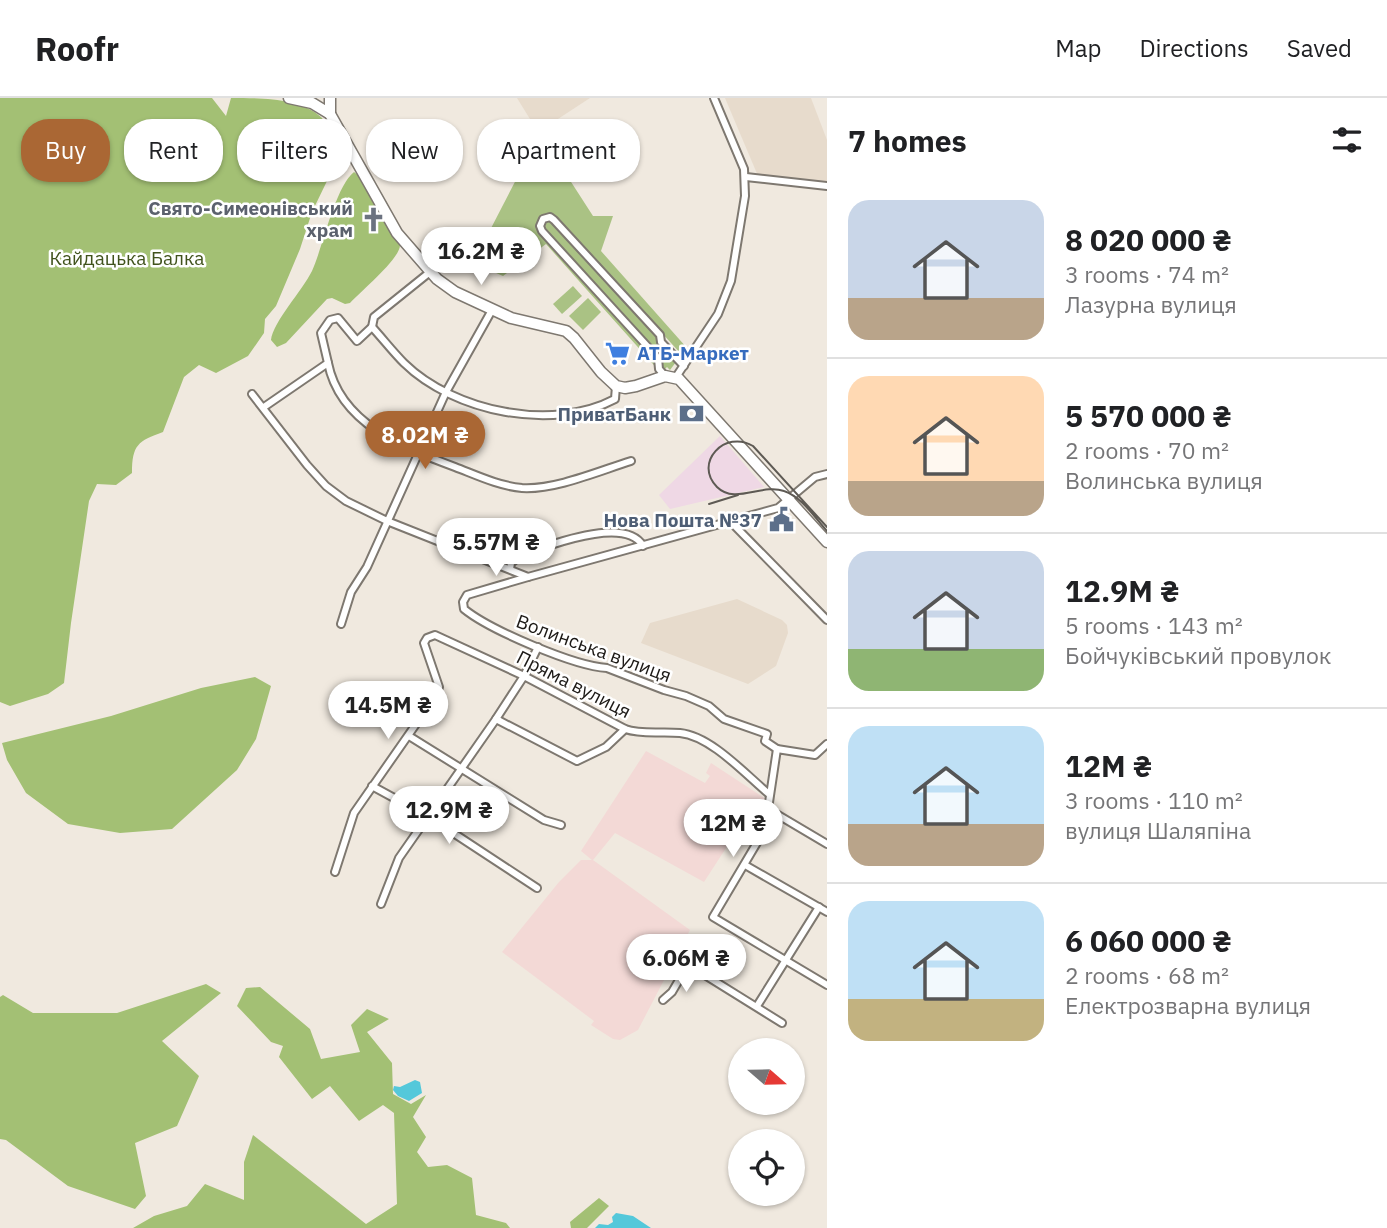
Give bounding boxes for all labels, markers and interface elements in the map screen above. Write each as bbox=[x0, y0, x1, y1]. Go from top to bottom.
text: Roofr bbox=[35, 27, 119, 70]
text: Map bbox=[1055, 32, 1101, 64]
text: Directions bbox=[1139, 32, 1249, 64]
text: Saved bbox=[1287, 32, 1352, 64]
chip: Buy bbox=[21, 119, 110, 182]
chip: Rent bbox=[124, 119, 223, 182]
chip: Filters bbox=[237, 119, 352, 182]
chip: New bbox=[366, 119, 463, 182]
chip: Apartment bbox=[477, 119, 640, 182]
text: 7 homes bbox=[848, 121, 967, 160]
icon: filters bbox=[1328, 121, 1366, 159]
place label: Свято-Симеонівський храм bbox=[148, 196, 353, 242]
church icon: Свято-Симеонівський храм bbox=[359, 205, 387, 233]
text: 8 020 000 ₴ bbox=[1065, 220, 1232, 259]
pin: 16.2M ₴ bbox=[416, 228, 546, 287]
icon: home bbox=[904, 228, 988, 312]
text: 16.2M ₴ bbox=[437, 235, 525, 265]
park label: Кайдацька Балка bbox=[49, 246, 205, 270]
text: 3 rooms · 74 m² bbox=[1065, 259, 1229, 289]
text: Лазурна вулиця bbox=[1065, 289, 1237, 319]
supermarket icon: АТБ-Маркет bbox=[603, 339, 631, 367]
place label: АТБ-Маркет bbox=[637, 341, 749, 365]
text: 5 570 000 ₴ bbox=[1065, 396, 1232, 435]
bank icon: ПриватБанк bbox=[677, 400, 705, 428]
place label: ПриватБанк bbox=[557, 402, 671, 426]
icon: home bbox=[904, 404, 988, 488]
pin: 8.02M ₴ bbox=[360, 412, 490, 471]
text: 8.02M ₴ bbox=[381, 419, 469, 449]
text: 2 rooms · 70 m² bbox=[1065, 435, 1229, 465]
text: Волинська вулиця bbox=[1065, 465, 1263, 495]
public building icon: Нова Пошта №37 bbox=[768, 506, 796, 534]
place label: Нова Пошта №37 bbox=[604, 508, 762, 532]
pin: 5.57M ₴ bbox=[431, 518, 561, 578]
text: 5.57M ₴ bbox=[452, 526, 540, 556]
text: 12.9M ₴ bbox=[1065, 571, 1179, 610]
icon: home bbox=[904, 579, 988, 663]
street label: Волинська вулиця bbox=[513, 609, 675, 687]
text: 5 rooms · 143 m² bbox=[1065, 610, 1243, 640]
text: Бойчуківський провулок bbox=[1065, 640, 1331, 670]
street label: Пряма вулиця bbox=[513, 645, 635, 723]
pin: 14.5M ₴ bbox=[323, 682, 453, 741]
text: 14.5M ₴ bbox=[344, 689, 432, 719]
text: 12M ₴ bbox=[1065, 746, 1152, 785]
icon: home bbox=[904, 754, 988, 838]
text: 3 rooms · 110 m² bbox=[1065, 785, 1243, 815]
pin: 12.9M ₴ bbox=[384, 786, 514, 846]
text: 12.9M ₴ bbox=[405, 794, 493, 824]
pin: 12M ₴ bbox=[684, 800, 782, 859]
text: 12M ₴ bbox=[700, 807, 766, 837]
text: вулиця Шаляпіна bbox=[1065, 815, 1251, 845]
text: 6 060 000 ₴ bbox=[1065, 921, 1232, 960]
icon: home bbox=[904, 929, 988, 1013]
pin: 6.06M ₴ bbox=[621, 934, 751, 994]
text: 6.06M ₴ bbox=[642, 942, 730, 972]
text: 2 rooms · 68 m² bbox=[1065, 960, 1229, 990]
text: Електрозварна вулиця bbox=[1065, 990, 1311, 1020]
north arrow bbox=[728, 1038, 805, 1115]
map controls bbox=[728, 1038, 805, 1206]
button: locate bbox=[728, 1129, 805, 1206]

